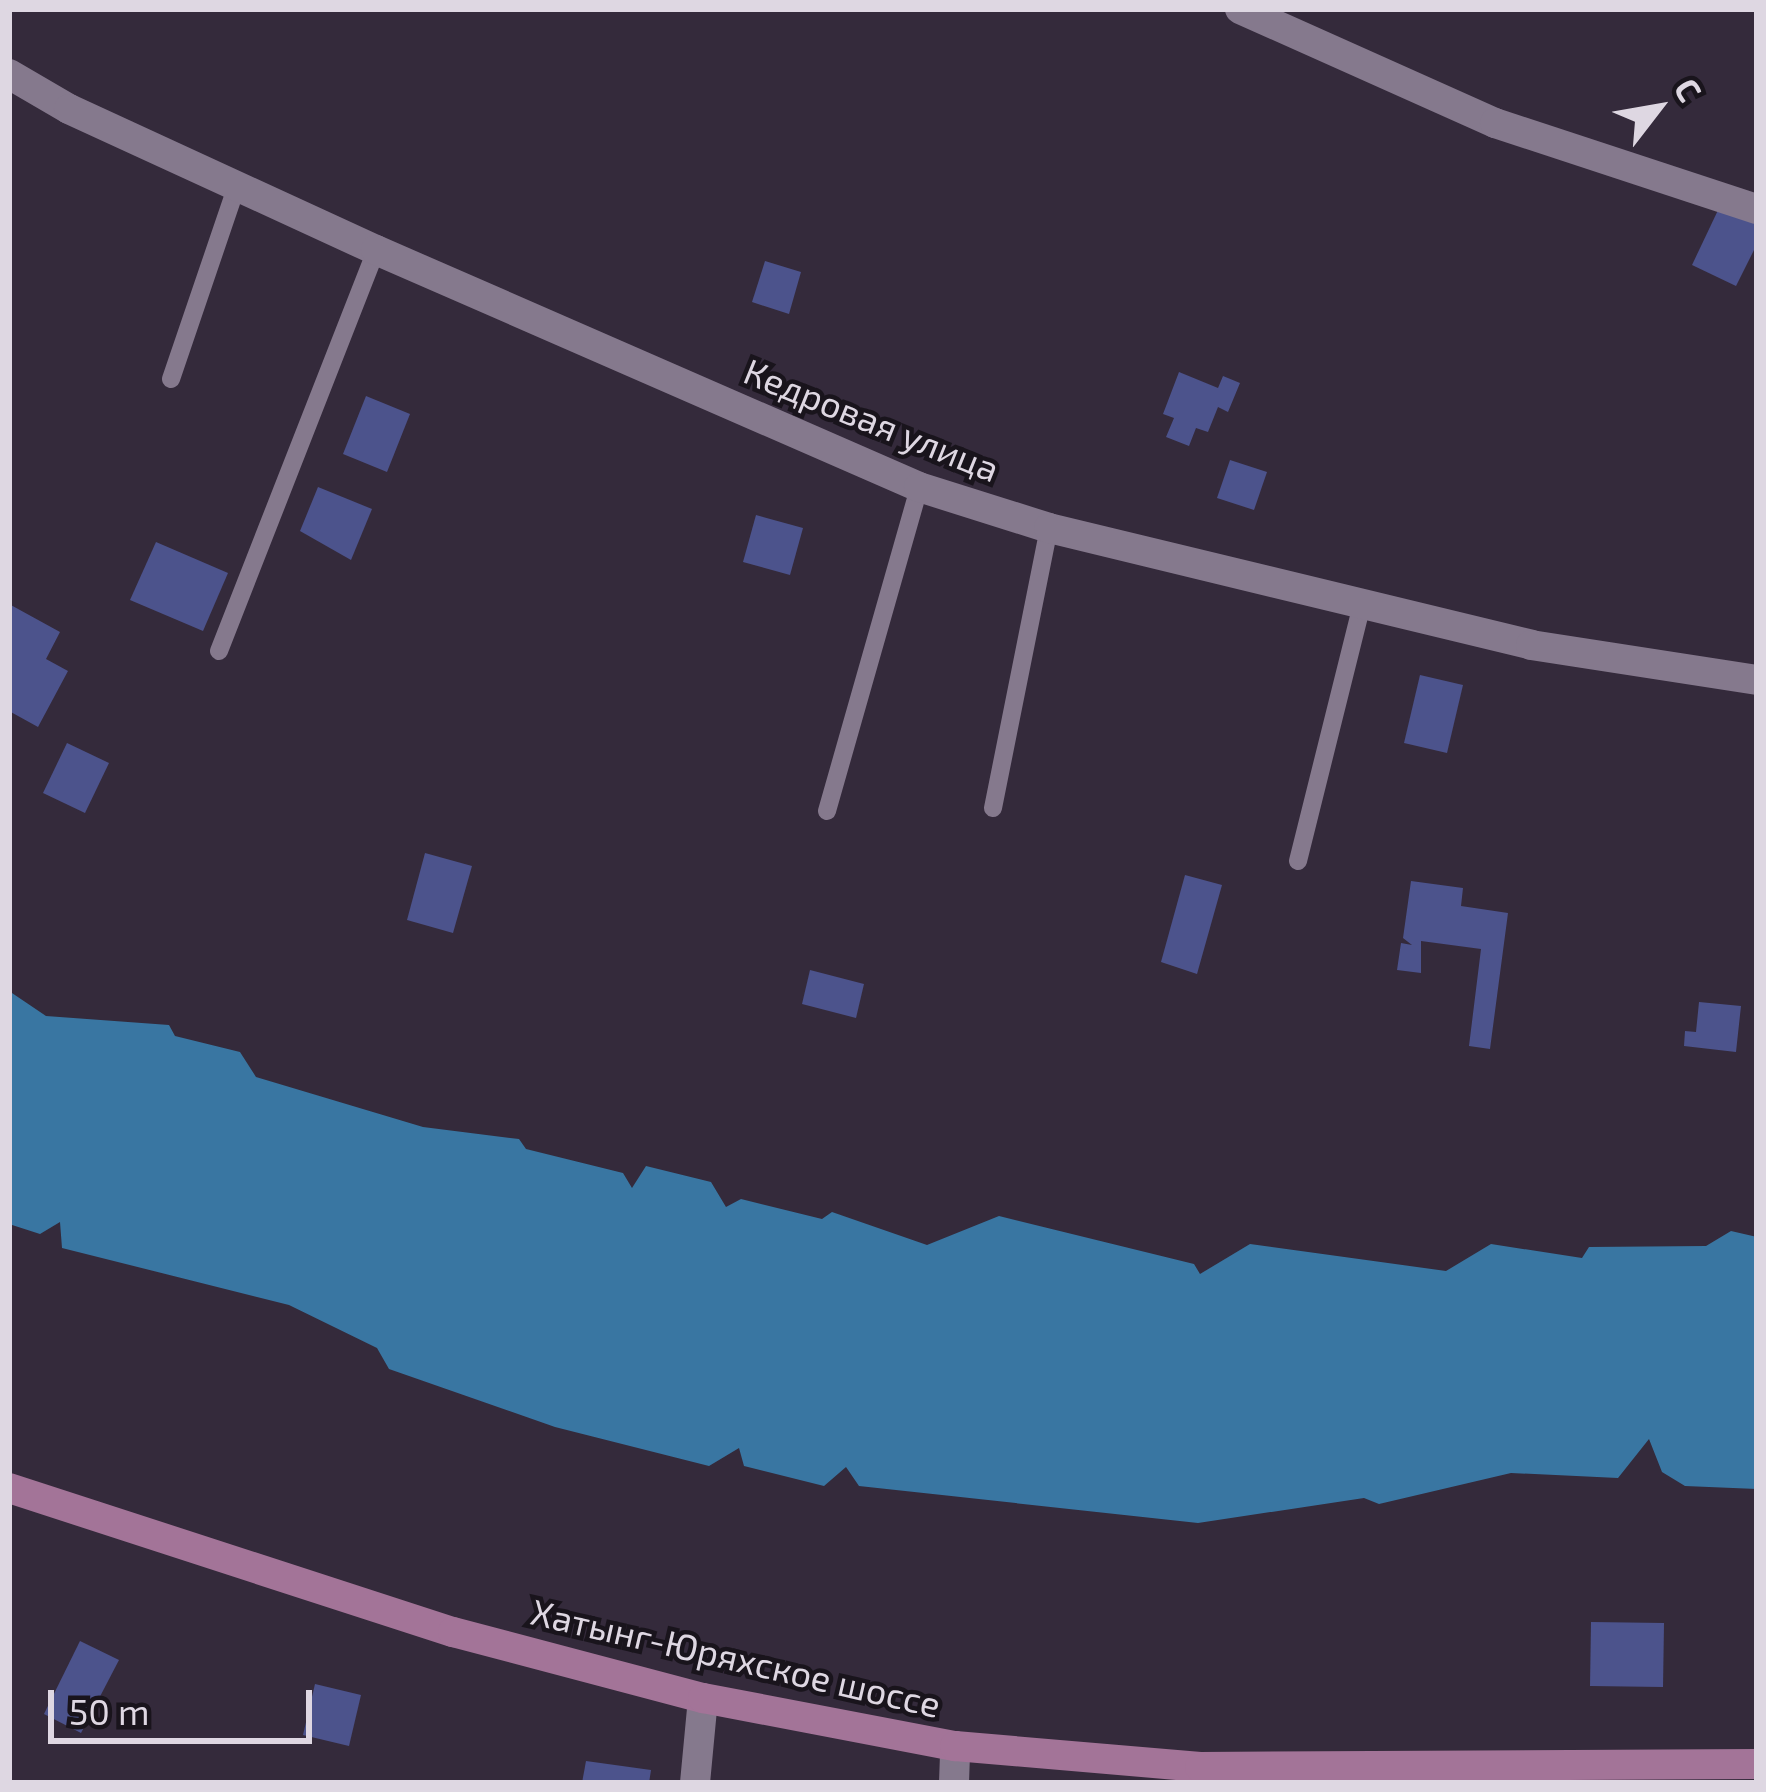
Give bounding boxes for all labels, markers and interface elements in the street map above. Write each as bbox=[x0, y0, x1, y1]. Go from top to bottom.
north arrow bbox=[1598, 48, 1718, 168]
text: С bbox=[1667, 71, 1711, 108]
street label: Кедровая улица bbox=[738, 348, 1006, 490]
street label: Хатынг-Юряхское шоссе bbox=[527, 1589, 945, 1725]
scale bar bbox=[54, 1666, 318, 1740]
text: 50 m bbox=[69, 1689, 150, 1732]

